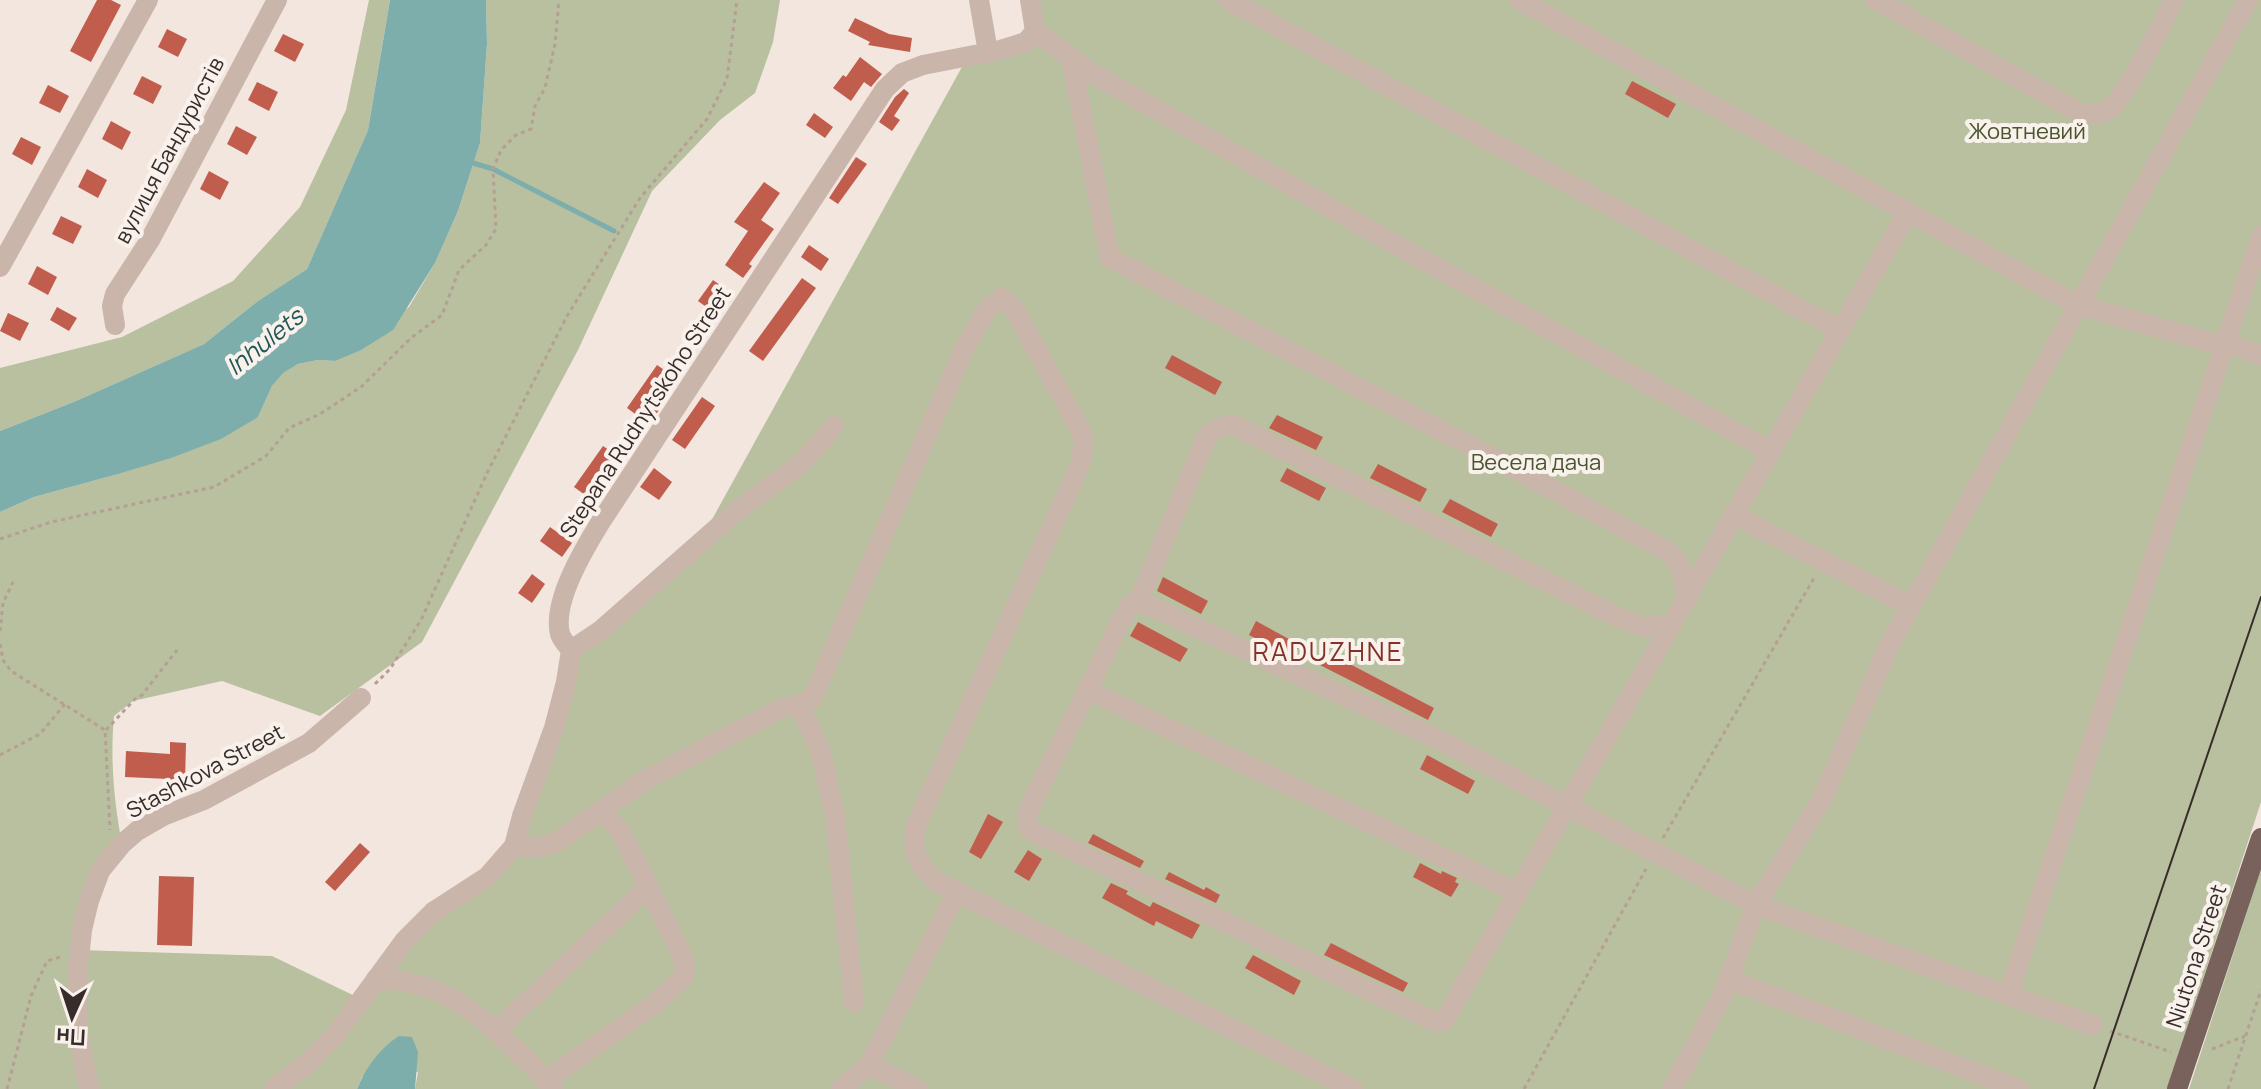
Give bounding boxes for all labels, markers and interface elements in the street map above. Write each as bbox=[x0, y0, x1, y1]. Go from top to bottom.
street label: вулиця Бандуристів bbox=[107, 51, 231, 248]
park label: Жовтневий bbox=[1968, 116, 2086, 146]
street label: Stepana Rudnytskoho Street bbox=[552, 281, 738, 543]
water label: Inhulets bbox=[219, 298, 311, 382]
park label: Весела дача bbox=[1471, 447, 1601, 477]
district label: RADUZHNE bbox=[1253, 633, 1403, 669]
street label: Stashkova Street bbox=[121, 717, 289, 825]
street label: Niutona Street bbox=[2159, 880, 2233, 1031]
north arrow bbox=[32, 977, 112, 1057]
text: Пн bbox=[55, 1021, 87, 1053]

